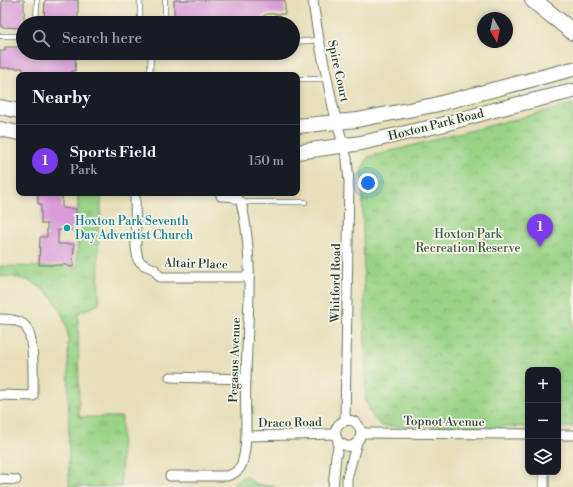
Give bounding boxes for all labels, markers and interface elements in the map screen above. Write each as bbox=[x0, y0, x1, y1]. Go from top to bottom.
north arrow bbox=[477, 12, 513, 48]
search box bbox=[16, 16, 300, 60]
icon: search bbox=[30, 27, 52, 49]
text: Search here bbox=[62, 29, 142, 48]
street label: Spire Court bbox=[324, 39, 352, 104]
text: Nearby bbox=[32, 87, 91, 109]
street label: Hoxton Park Road bbox=[387, 106, 485, 144]
text: Sports Field bbox=[70, 143, 156, 162]
text: 1 bbox=[42, 153, 48, 169]
text: 150 m bbox=[249, 153, 284, 169]
text: Park bbox=[70, 162, 97, 178]
your location bbox=[358, 173, 378, 193]
place label: Hoxton Park Seventh Day Adventist Church bbox=[75, 214, 193, 243]
pin: 1 bbox=[527, 214, 553, 247]
marker: Hoxton Park Seventh Day Adventist Church bbox=[62, 223, 72, 233]
park label: Hoxton Park Recreation Reserve bbox=[415, 227, 521, 256]
street label: Whitford Road bbox=[328, 243, 344, 324]
street label: Altair Place bbox=[163, 255, 228, 273]
street label: Pegasus Avenue bbox=[226, 317, 244, 403]
map controls bbox=[525, 367, 561, 475]
button: + bbox=[525, 367, 561, 403]
button: − bbox=[525, 403, 561, 439]
street label: Topnot Avenue bbox=[403, 414, 485, 430]
street label: Draco Road bbox=[258, 415, 322, 431]
button: layers bbox=[525, 439, 561, 475]

